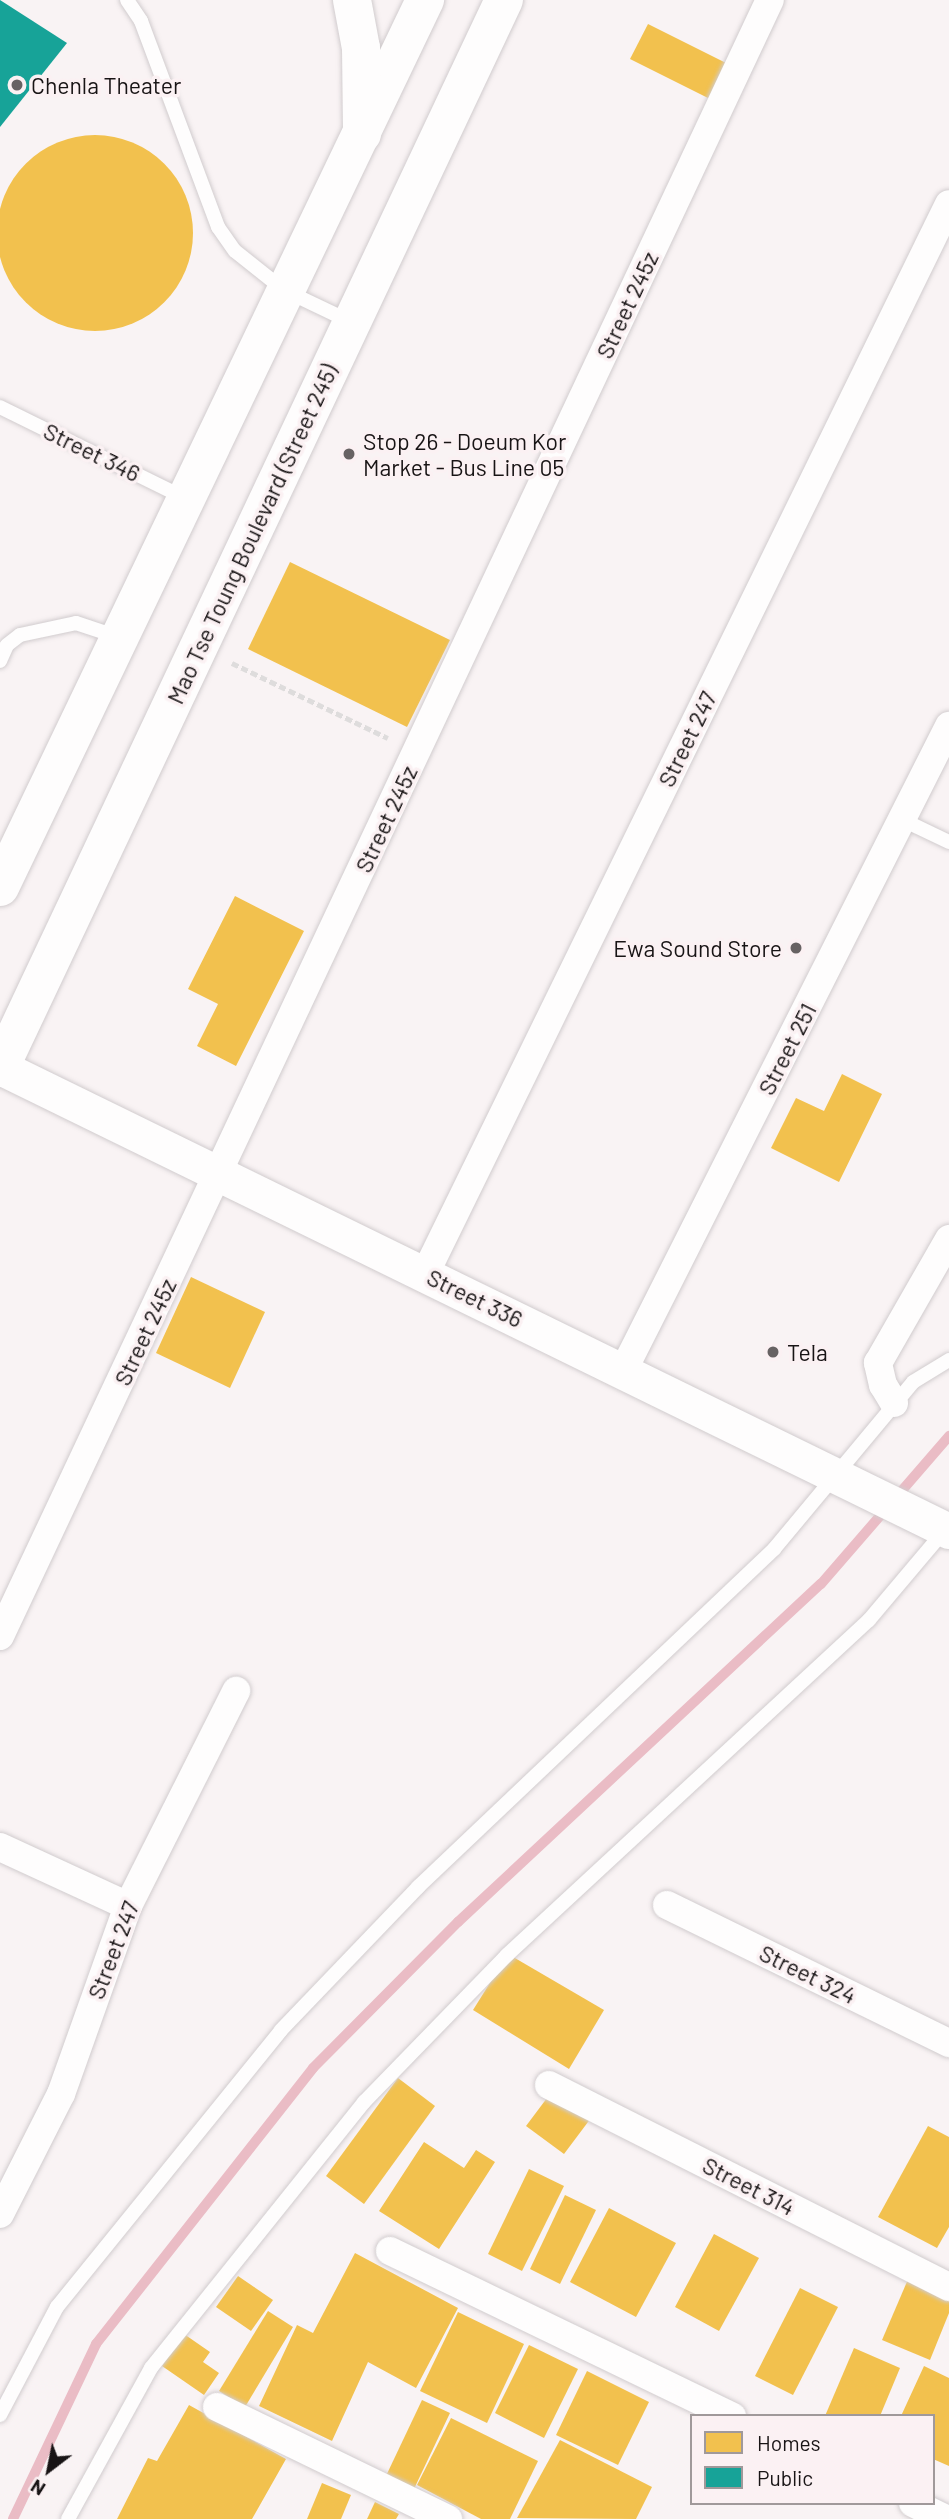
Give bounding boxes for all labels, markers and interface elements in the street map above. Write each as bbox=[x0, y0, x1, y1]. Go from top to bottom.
place label: Chenla Theater bbox=[31, 71, 181, 99]
marker: Chenla Theater bbox=[9, 77, 25, 93]
street label: Street 245z bbox=[590, 247, 664, 363]
street label: Mao Tse Toung Boulevard (Street 245) bbox=[161, 360, 343, 708]
street label: Street 346 bbox=[39, 417, 145, 487]
place label: Stop 26 - Doeum Kor Market - Bus Line 05 bbox=[363, 427, 566, 481]
marker: Stop 26 - Doeum Kor Market - Bus Line 05 bbox=[341, 446, 357, 462]
street label: Street 247 bbox=[652, 687, 722, 791]
street label: Street 245z bbox=[349, 761, 423, 877]
place label: Ewa Sound Store bbox=[613, 934, 782, 962]
marker: Ewa Sound Store bbox=[788, 940, 804, 956]
street label: Street 251 bbox=[752, 999, 822, 1099]
street label: Street 336 bbox=[423, 1263, 527, 1333]
street label: Street 245z bbox=[108, 1274, 182, 1390]
place label: Tela bbox=[787, 1338, 828, 1366]
marker: Tela bbox=[765, 1344, 781, 1360]
street label: Street 247 bbox=[82, 1897, 144, 2003]
street label: Street 324 bbox=[755, 1939, 861, 2009]
street label: Street 314 bbox=[698, 2151, 800, 2221]
legend bbox=[690, 2414, 935, 2505]
text: Homes bbox=[757, 2430, 821, 2455]
north arrow bbox=[14, 2435, 84, 2505]
text: Public bbox=[757, 2465, 813, 2490]
text: N bbox=[26, 2475, 49, 2501]

